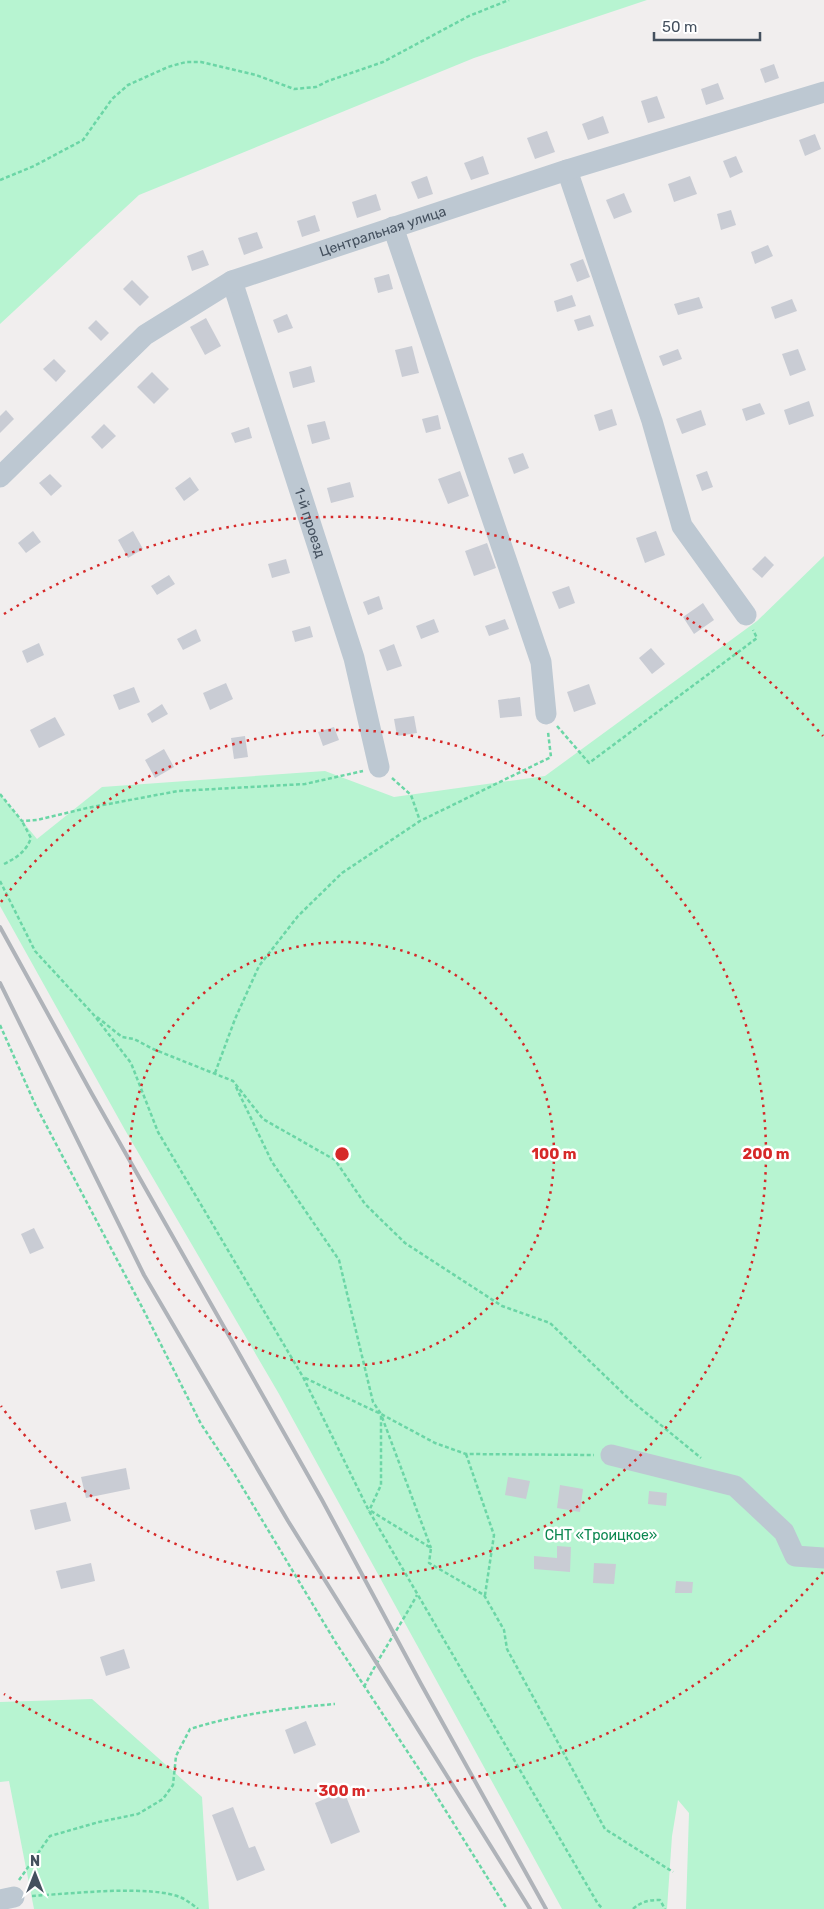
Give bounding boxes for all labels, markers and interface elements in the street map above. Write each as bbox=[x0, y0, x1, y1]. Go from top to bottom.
scale bar bbox=[654, 10, 760, 42]
text: 50 m bbox=[662, 18, 697, 36]
street label: Центральная улица bbox=[317, 203, 448, 261]
street label: 1-й проезд bbox=[290, 486, 329, 560]
centre of rings bbox=[333, 1145, 351, 1163]
text: 100 m bbox=[532, 1145, 576, 1163]
text: 200 m bbox=[742, 1145, 790, 1163]
park label: СНТ «Троицкое» bbox=[545, 1527, 657, 1544]
text: 300 m bbox=[318, 1782, 366, 1800]
north arrow bbox=[10, 1849, 60, 1899]
text: N bbox=[30, 1853, 40, 1870]

